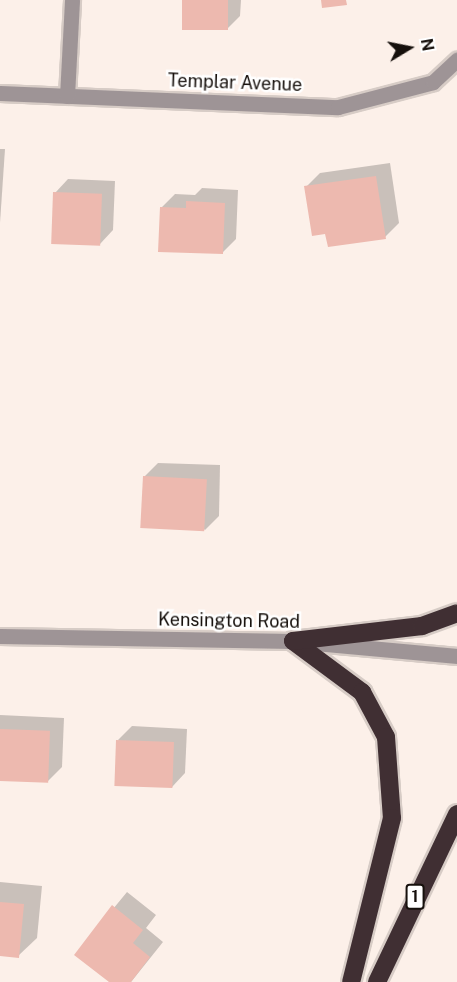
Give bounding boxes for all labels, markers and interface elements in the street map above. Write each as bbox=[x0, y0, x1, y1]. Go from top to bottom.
north arrow bbox=[379, 18, 439, 78]
text: N bbox=[417, 37, 438, 53]
street label: Templar Avenue bbox=[167, 70, 303, 96]
street label: Kensington Road bbox=[158, 609, 300, 633]
road number: 1 bbox=[404, 884, 426, 910]

